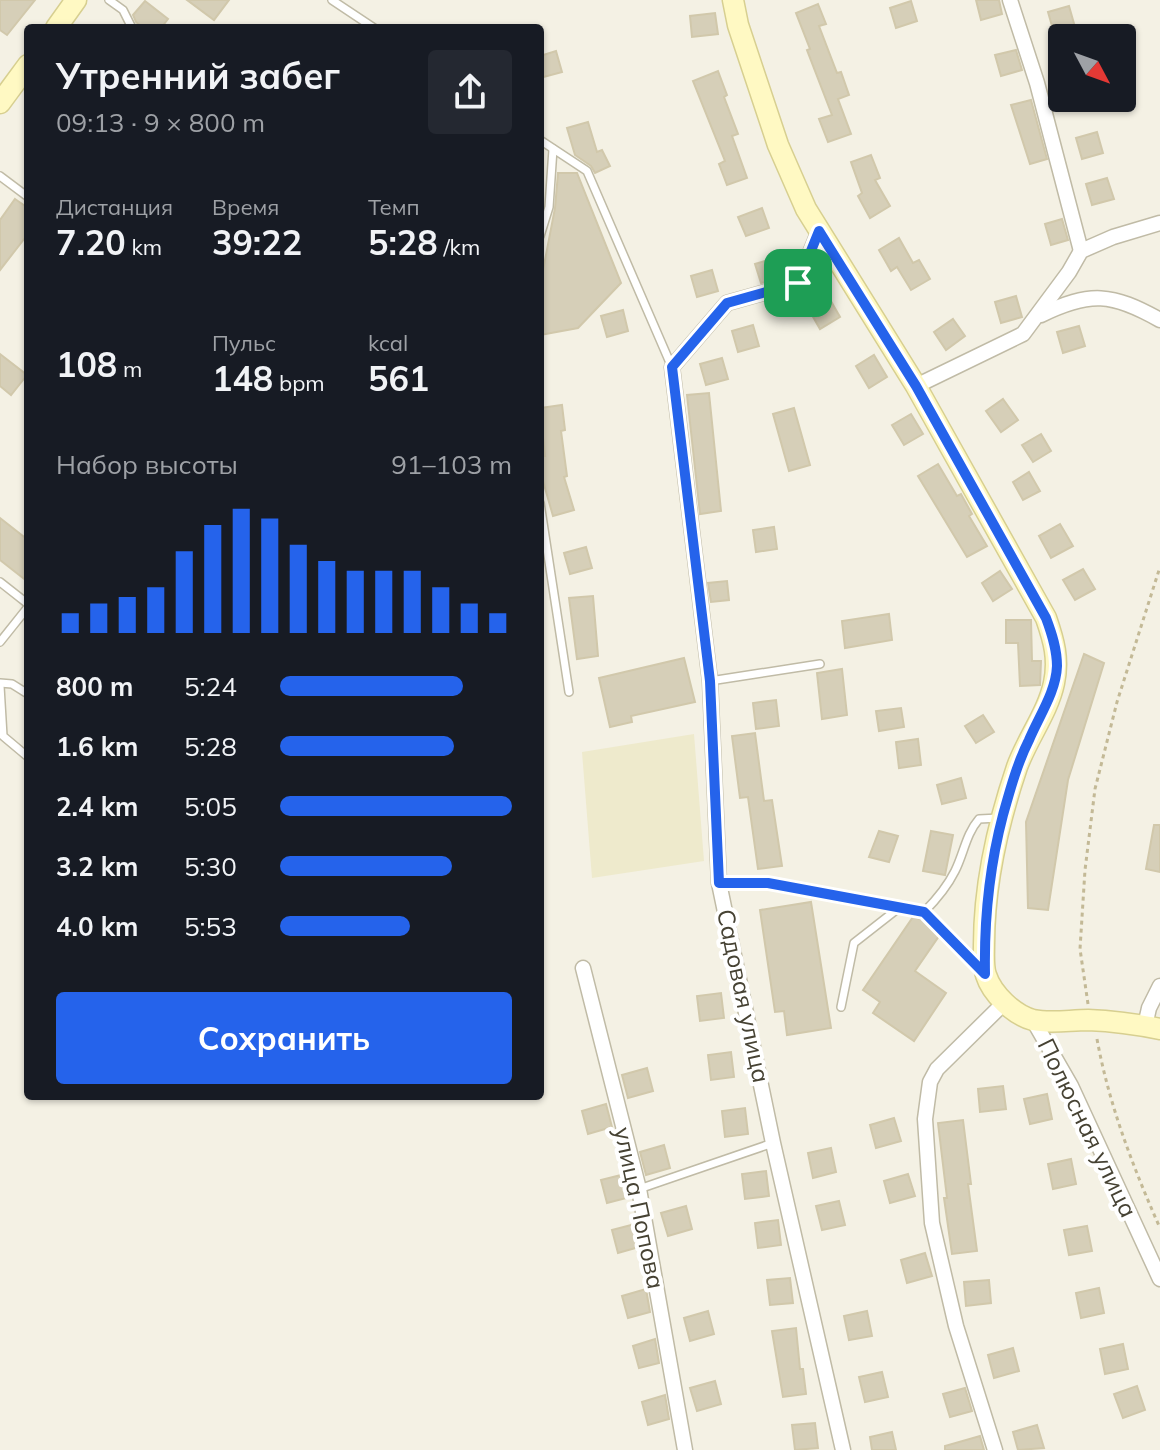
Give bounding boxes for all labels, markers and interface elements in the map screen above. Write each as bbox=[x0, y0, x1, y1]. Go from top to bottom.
north arrow bbox=[1048, 24, 1136, 112]
map controls bbox=[1048, 24, 1136, 112]
button: share bbox=[428, 50, 512, 134]
text: Утренний забег bbox=[56, 53, 340, 98]
text: 09:13 · 9 × 800 m bbox=[56, 106, 265, 139]
text: Дистанция bbox=[56, 193, 173, 221]
text: Время bbox=[212, 193, 279, 221]
text: Темп bbox=[368, 193, 420, 221]
text: 7.20 bbox=[56, 221, 126, 264]
text: 39:22 bbox=[212, 221, 302, 264]
text: 5:28 bbox=[368, 221, 438, 264]
text: km bbox=[126, 233, 162, 261]
text: /km bbox=[438, 233, 480, 261]
pin bbox=[764, 249, 832, 317]
icon: arrive bbox=[776, 261, 820, 305]
text: Пульс bbox=[212, 329, 276, 357]
text: kcal bbox=[368, 329, 408, 357]
text: 108 bbox=[56, 343, 117, 386]
text: m bbox=[117, 355, 142, 383]
text: 148 bbox=[212, 357, 273, 400]
text: 561 bbox=[368, 357, 429, 400]
text: bpm bbox=[273, 369, 325, 397]
text: Набор высоты bbox=[56, 448, 238, 481]
text: 91–103 m bbox=[391, 448, 512, 481]
text: 800 m bbox=[56, 670, 133, 703]
text: 5:24 bbox=[184, 670, 237, 703]
text: 1.6 km bbox=[56, 730, 139, 763]
text: 5:28 bbox=[184, 730, 237, 763]
text: 2.4 km bbox=[56, 790, 139, 823]
text: 5:05 bbox=[184, 790, 237, 823]
text: 3.2 km bbox=[56, 850, 139, 883]
text: 5:30 bbox=[184, 850, 237, 883]
street label: Садовая улица bbox=[711, 906, 777, 1085]
text: 4.0 km bbox=[56, 910, 139, 943]
text: 5:53 bbox=[184, 910, 237, 943]
button: Сохранить bbox=[56, 992, 512, 1084]
street label: Полюсная улица bbox=[1032, 1033, 1144, 1222]
street label: улица Попова bbox=[608, 1124, 672, 1291]

